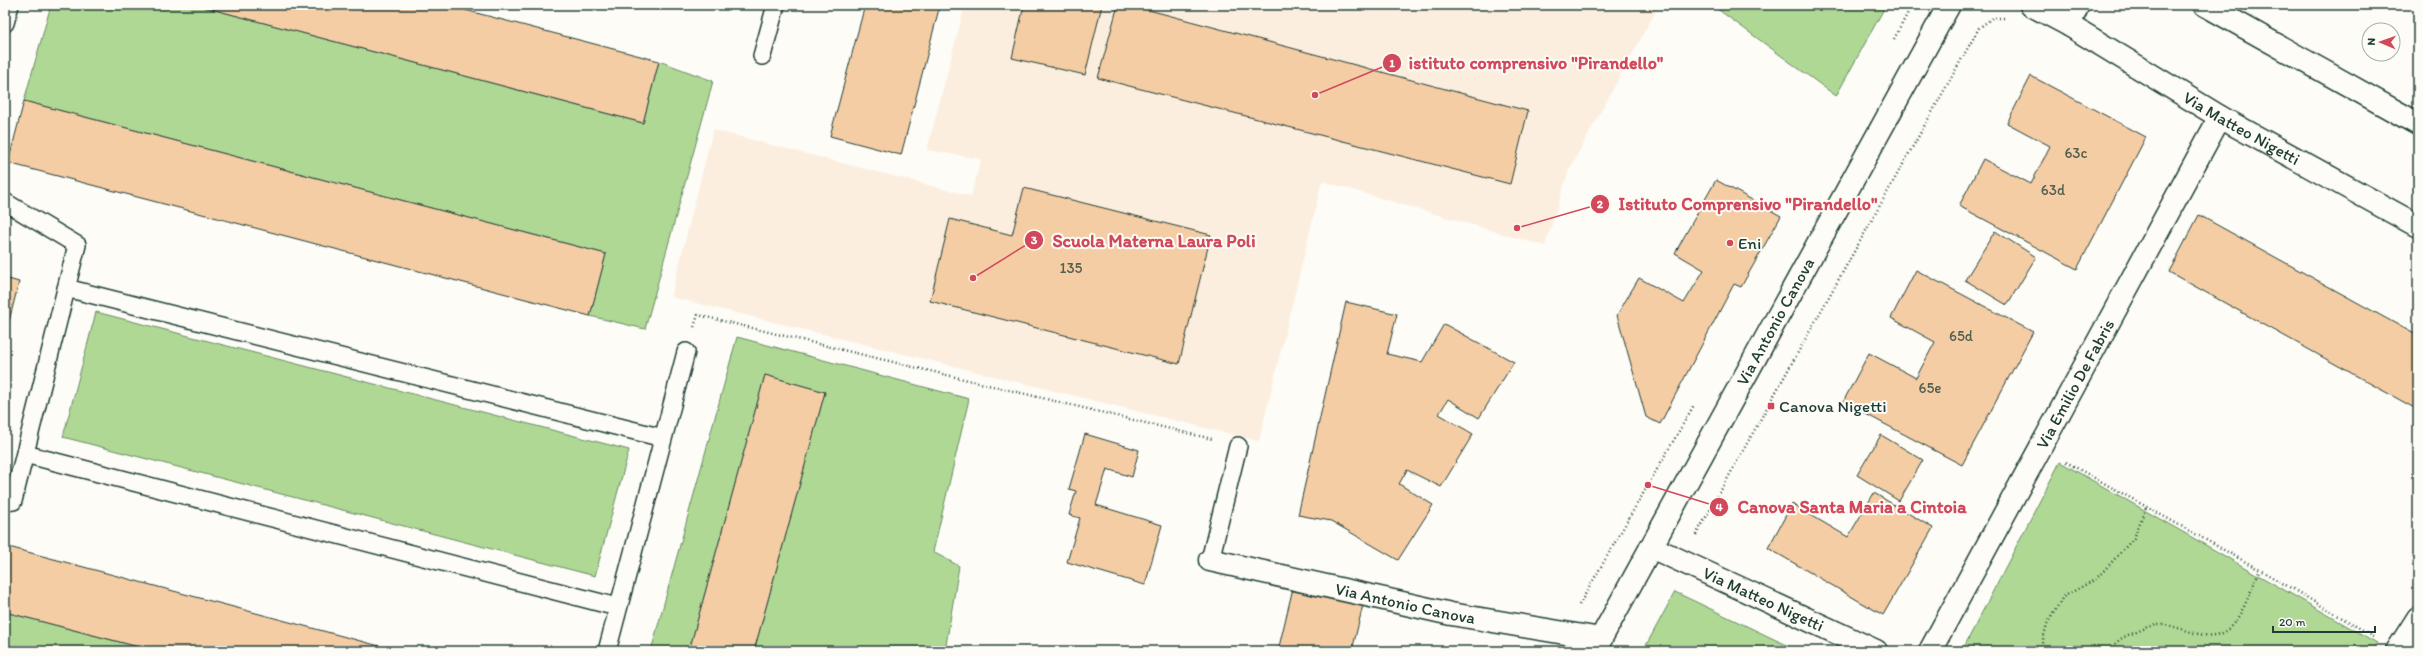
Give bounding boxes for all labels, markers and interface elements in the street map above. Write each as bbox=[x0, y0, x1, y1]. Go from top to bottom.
north arrow bbox=[2361, 22, 2401, 62]
text: N bbox=[2365, 38, 2378, 46]
callout: istituto comprensivo "Pirandello" bbox=[1382, 48, 1671, 78]
text: istituto comprensivo "Pirandello" bbox=[1409, 52, 1664, 74]
text: 1 bbox=[1389, 56, 1395, 70]
street label: Via Matteo Nigetti bbox=[2180, 87, 2303, 169]
house number: 63c bbox=[2064, 144, 2088, 162]
house number: 63d bbox=[2041, 181, 2066, 199]
callout: Istituto Comprensivo "Pirandello" bbox=[1590, 189, 1885, 219]
text: Istituto Comprensivo "Pirandello" bbox=[1619, 193, 1878, 215]
text: 2 bbox=[1597, 197, 1604, 211]
callout: Scuola Materna Laura Poli bbox=[1024, 225, 1263, 255]
text: Scuola Materna Laura Poli bbox=[1052, 230, 1256, 252]
text: 3 bbox=[1031, 233, 1038, 247]
place label: Eni bbox=[1738, 233, 1761, 253]
marker: Eni bbox=[1725, 238, 1735, 248]
street label: Via Antonio Canova bbox=[1732, 254, 1818, 389]
house number: 135 bbox=[1059, 259, 1083, 277]
street label: Via Emilio De Fabris bbox=[2032, 316, 2118, 452]
house number: 65d bbox=[1949, 327, 1974, 345]
house number: 65e bbox=[1919, 379, 1941, 397]
place label: Canova Nigetti bbox=[1779, 396, 1887, 416]
marker: Canova Nigetti bbox=[1766, 401, 1776, 411]
callout: Canova Santa Maria a Cintoia bbox=[1709, 492, 1975, 522]
text: Canova Santa Maria a Cintoia bbox=[1737, 496, 1967, 518]
text: 4 bbox=[1715, 500, 1723, 514]
street label: Via Matteo Nigetti bbox=[1700, 562, 1827, 636]
street label: Via Antonio Canova bbox=[1333, 578, 1477, 628]
scale bar bbox=[2273, 608, 2375, 634]
text: 20 m bbox=[2279, 615, 2306, 629]

